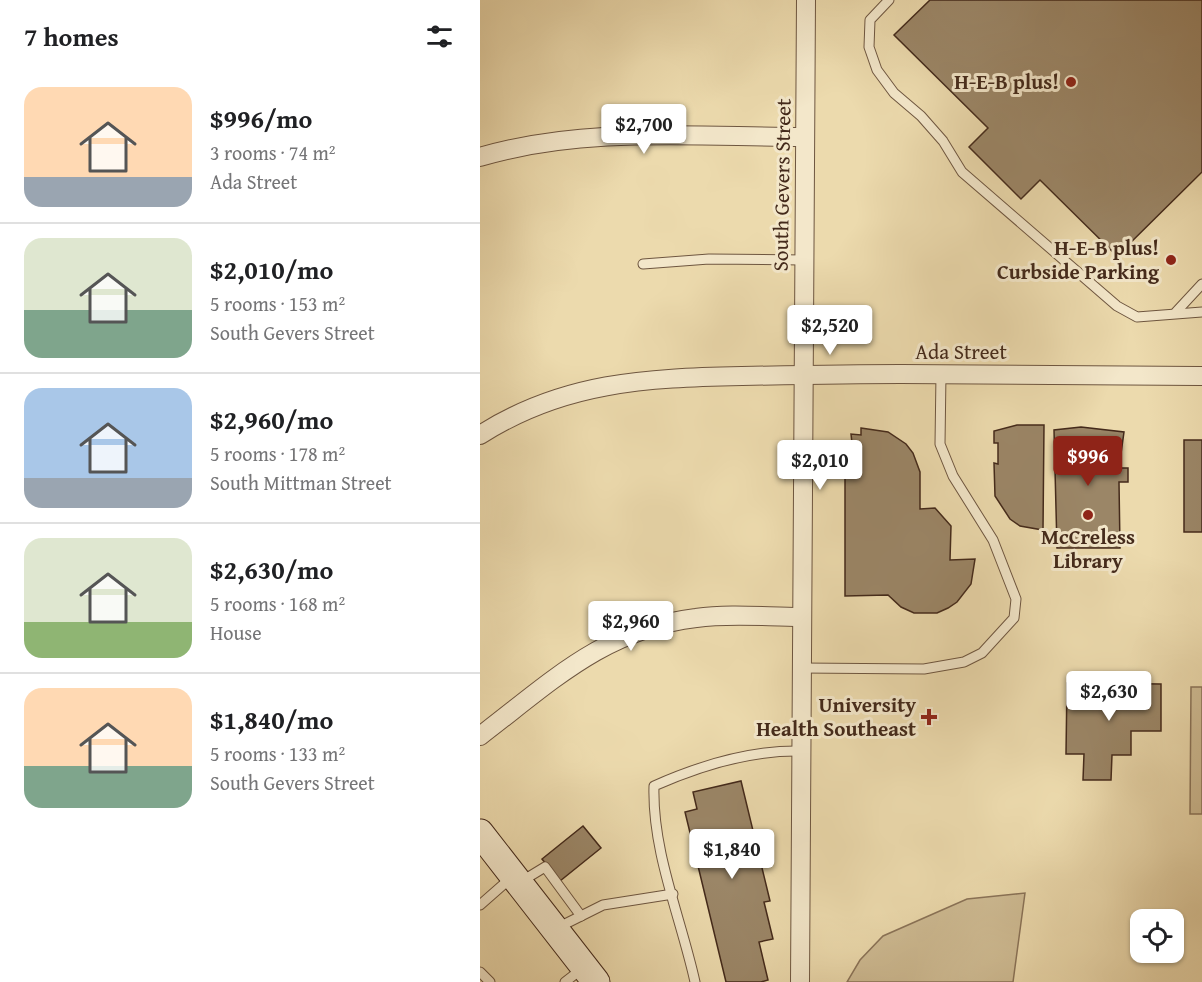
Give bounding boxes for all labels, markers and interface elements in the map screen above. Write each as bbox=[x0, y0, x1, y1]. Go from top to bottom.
text: 7 homes bbox=[24, 17, 119, 56]
icon: filters bbox=[423, 20, 456, 53]
place label: H-E-B plus! bbox=[954, 66, 1059, 97]
marker: H-E-B plus! bbox=[1064, 75, 1078, 89]
street label: South Gevers Street bbox=[764, 98, 799, 272]
text: $996/mo bbox=[210, 99, 312, 138]
pin: $2,700 bbox=[595, 104, 693, 155]
text: $2,700 bbox=[615, 109, 673, 138]
icon: home bbox=[72, 111, 144, 183]
text: 3 rooms · 74 m² bbox=[210, 138, 336, 167]
text: Ada Street bbox=[210, 167, 297, 196]
place label: H-E-B plus! Curbside Parking bbox=[997, 232, 1160, 287]
text: $2,010/mo bbox=[210, 250, 333, 289]
marker: H-E-B plus! Curbside Parking bbox=[1164, 253, 1178, 267]
icon: home bbox=[72, 262, 144, 334]
text: 5 rooms · 153 m² bbox=[210, 289, 345, 318]
pin: $2,520 bbox=[781, 305, 879, 356]
text: $2,520 bbox=[801, 310, 859, 339]
text: South Gevers Street bbox=[210, 318, 375, 347]
street label: Ada Street bbox=[915, 336, 1007, 367]
text: $2,960/mo bbox=[210, 400, 333, 439]
icon: home bbox=[72, 412, 144, 484]
pin: $996 bbox=[1052, 436, 1124, 487]
text: 5 rooms · 178 m² bbox=[210, 439, 345, 468]
pin: $2,010 bbox=[771, 440, 869, 491]
text: $996 bbox=[1067, 441, 1109, 470]
text: $2,010 bbox=[791, 445, 849, 474]
text: South Mittman Street bbox=[210, 468, 392, 497]
marker: McCreless Library bbox=[1081, 508, 1095, 522]
place label: McCreless Library bbox=[1041, 521, 1135, 576]
text: $2,630/mo bbox=[210, 550, 333, 589]
icon: home bbox=[72, 562, 144, 634]
text: 5 rooms · 168 m² bbox=[210, 589, 345, 618]
pin: $2,960 bbox=[582, 601, 680, 652]
text: $2,960 bbox=[602, 606, 660, 635]
text: House bbox=[210, 618, 262, 647]
pin: $2,630 bbox=[1060, 671, 1158, 722]
text: $2,630 bbox=[1080, 676, 1138, 705]
place label: University Health Southeast bbox=[756, 689, 916, 744]
text: $1,840/mo bbox=[210, 700, 333, 739]
marker: University Health Southeast bbox=[920, 708, 938, 726]
icon: home bbox=[72, 712, 144, 784]
text: 5 rooms · 133 m² bbox=[210, 739, 345, 768]
text: South Gevers Street bbox=[210, 768, 375, 797]
pin: $1,840 bbox=[683, 829, 781, 880]
text: $1,840 bbox=[703, 834, 761, 863]
map controls bbox=[1130, 909, 1184, 963]
button: locate bbox=[1130, 909, 1184, 963]

